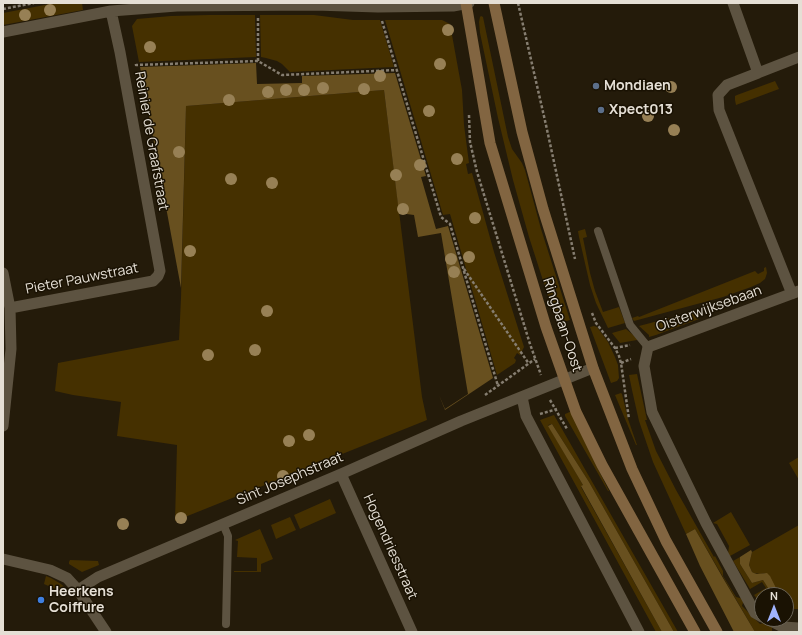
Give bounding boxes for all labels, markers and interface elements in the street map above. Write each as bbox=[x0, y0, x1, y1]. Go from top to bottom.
street label: Reinier de Graafstraat bbox=[130, 70, 172, 212]
place label: Mondiaen bbox=[604, 78, 671, 94]
marker: Mondiaen bbox=[591, 81, 601, 91]
place label: Xpect013 bbox=[609, 102, 673, 118]
marker: Xpect013 bbox=[596, 105, 606, 115]
street label: Pieter Pauwstraat bbox=[24, 260, 140, 298]
street label: Ringbaan-Oost bbox=[539, 276, 585, 374]
street label: Oisterwijksebaan bbox=[654, 282, 764, 336]
street label: Sint Josephstraat bbox=[234, 449, 346, 509]
street label: Hogendriesstraat bbox=[359, 492, 421, 602]
place label: Heerkens Coiffure bbox=[49, 584, 113, 616]
north arrow bbox=[754, 587, 794, 627]
text: N bbox=[770, 588, 778, 603]
marker: Heerkens Coiffure bbox=[36, 595, 46, 605]

